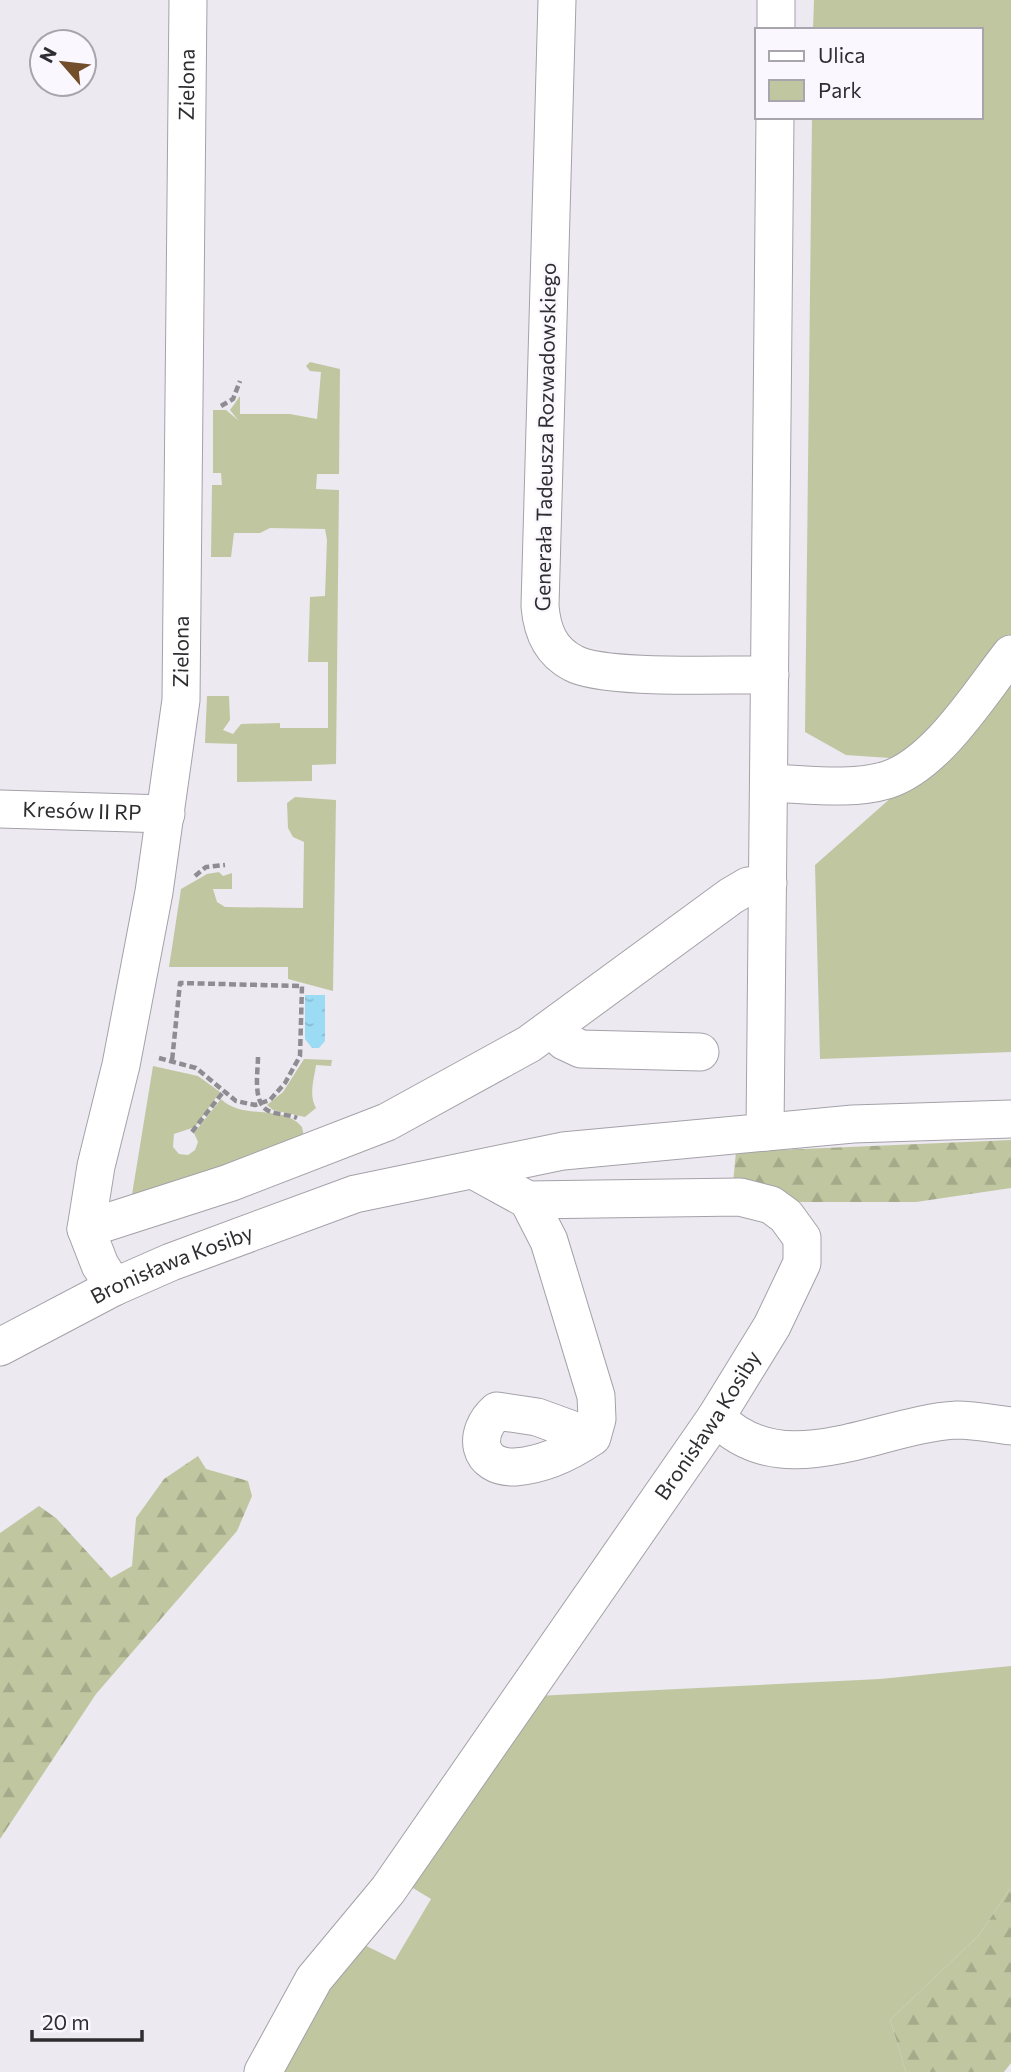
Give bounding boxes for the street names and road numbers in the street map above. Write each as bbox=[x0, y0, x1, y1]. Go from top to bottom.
street label: Zielona bbox=[173, 49, 199, 120]
street label: Generała Tadeusza Rozwadowskiego bbox=[529, 262, 560, 612]
street label: Zielona bbox=[167, 616, 193, 687]
street label: Kresów II RP bbox=[22, 796, 142, 824]
street label: Bronisława Kosiby bbox=[86, 1219, 256, 1308]
street label: Bronisława Kosiby bbox=[649, 1345, 765, 1504]

